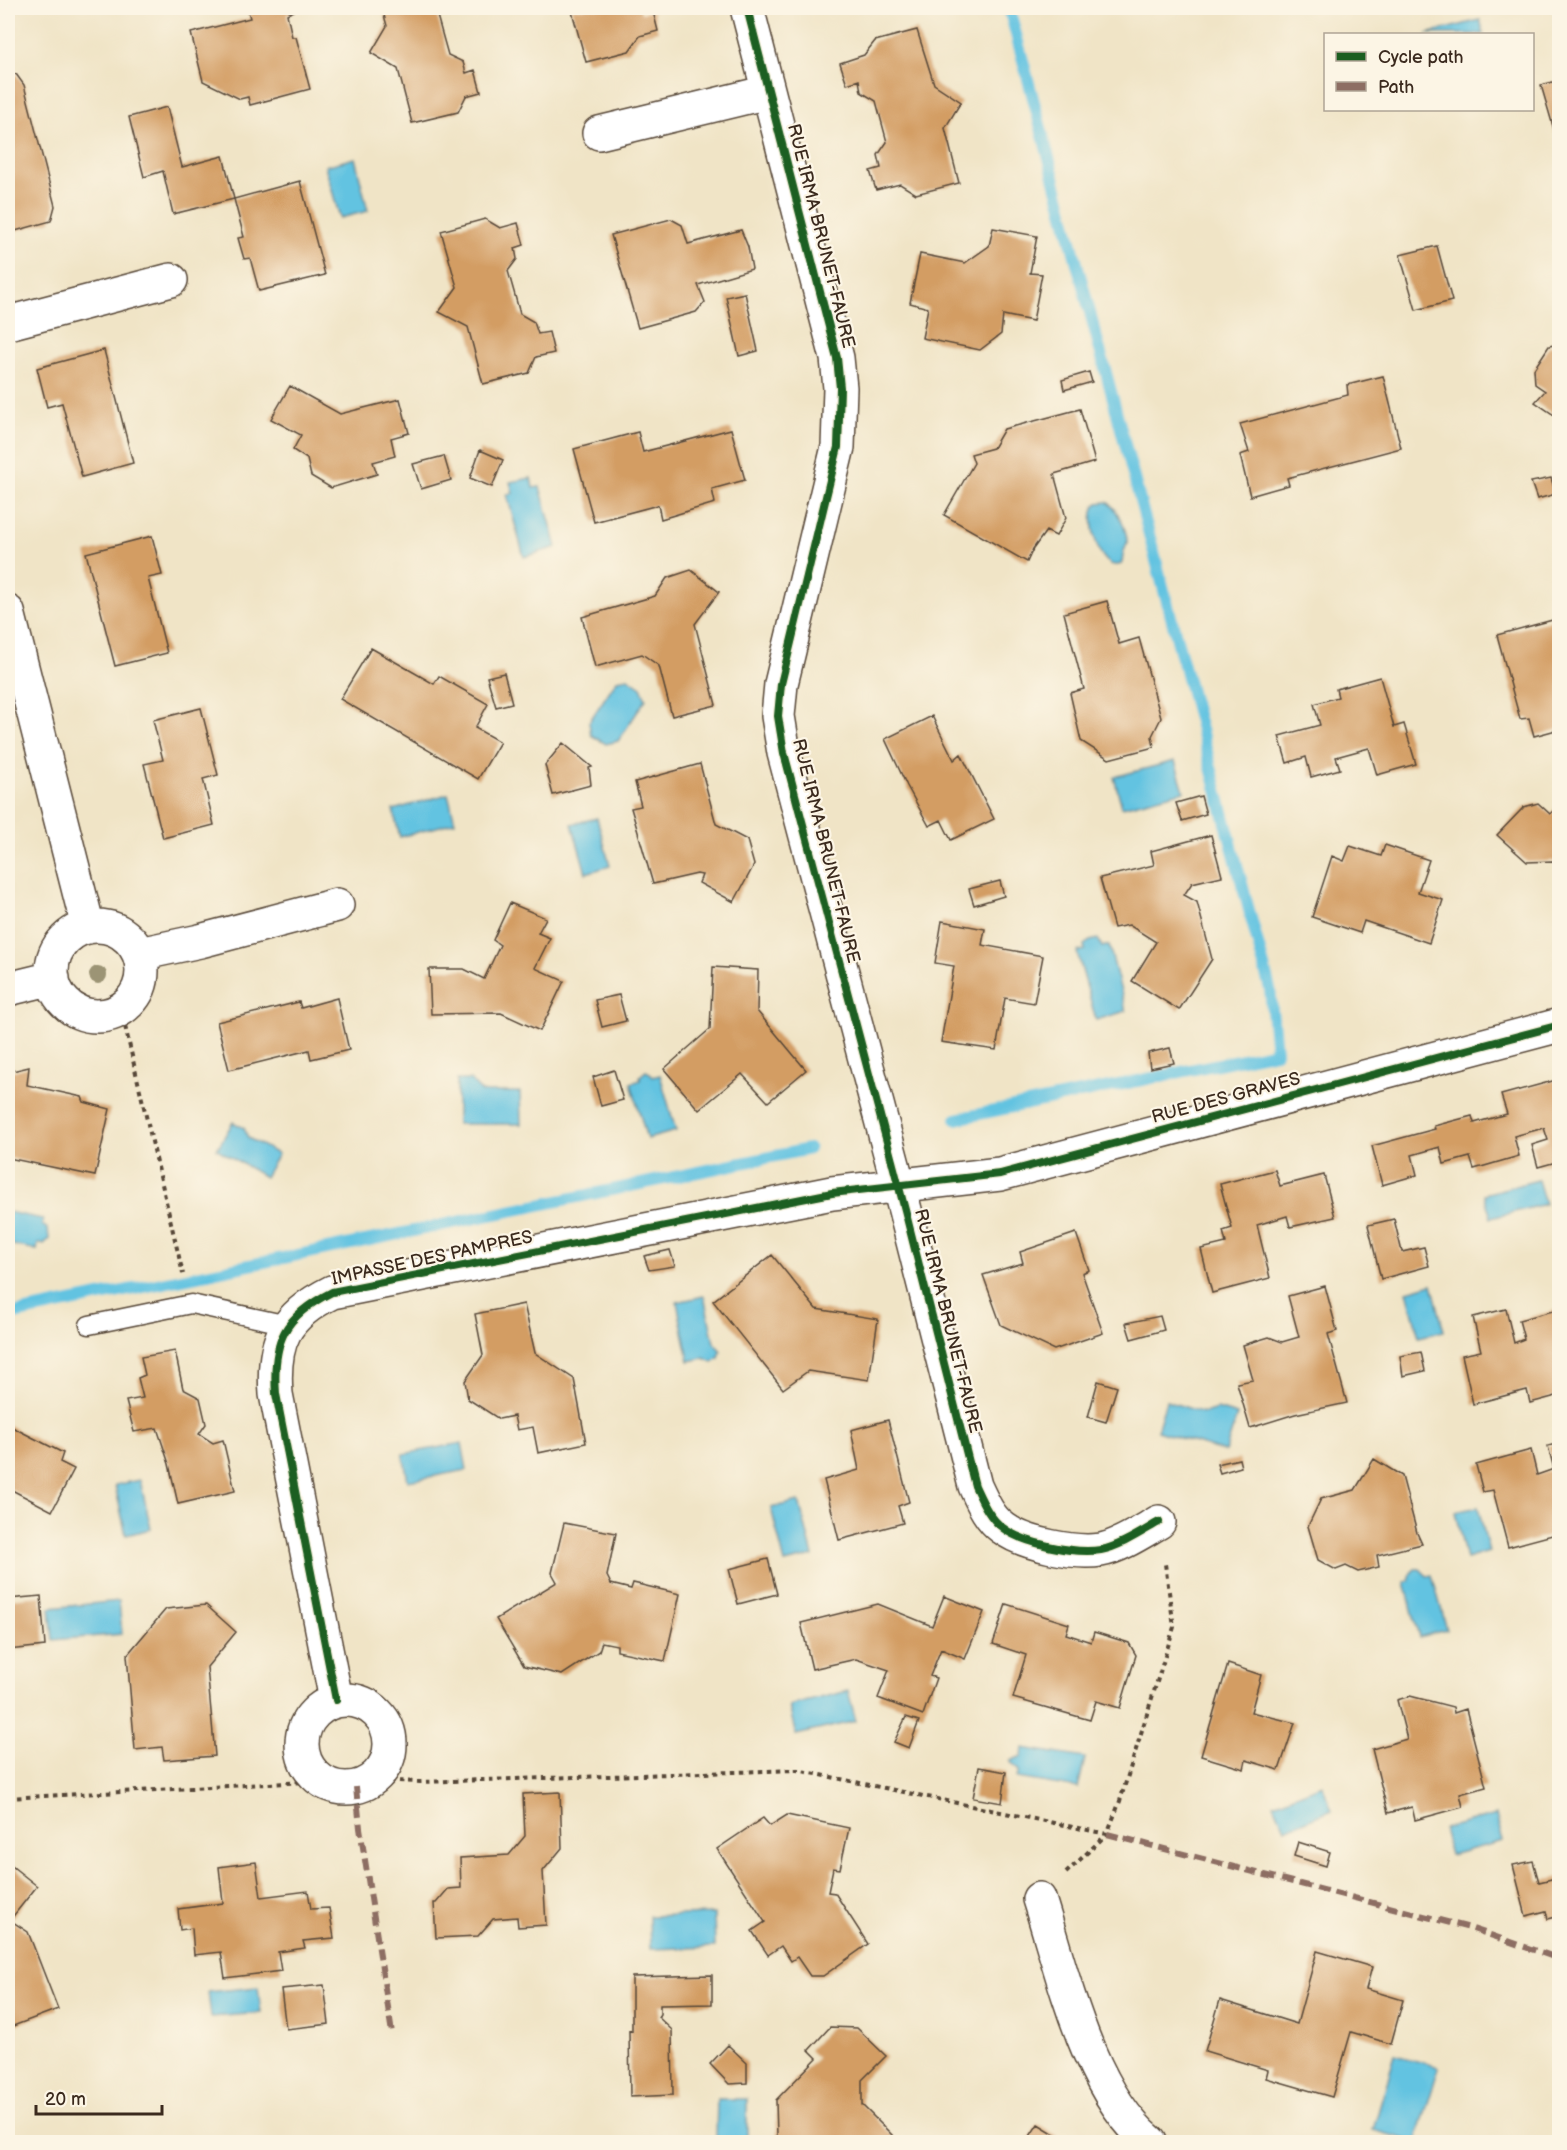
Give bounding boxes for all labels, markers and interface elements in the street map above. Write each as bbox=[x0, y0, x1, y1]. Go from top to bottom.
legend bbox=[1324, 33, 1534, 111]
text: Cycle path bbox=[1378, 47, 1464, 68]
text: Path bbox=[1378, 77, 1414, 98]
street label: RUE IRMA BRUNET-FAURE bbox=[783, 122, 859, 350]
street label: RUE IRMA BRUNET-FAURE bbox=[788, 737, 864, 965]
street label: RUE DES GRAVES bbox=[1149, 1068, 1303, 1128]
street label: RUE IRMA BRUNET-FAURE bbox=[910, 1207, 986, 1435]
street label: IMPASSE DES PAMPRES bbox=[330, 1226, 535, 1290]
scale bar bbox=[36, 2078, 162, 2116]
text: 20 m bbox=[45, 2089, 86, 2110]

